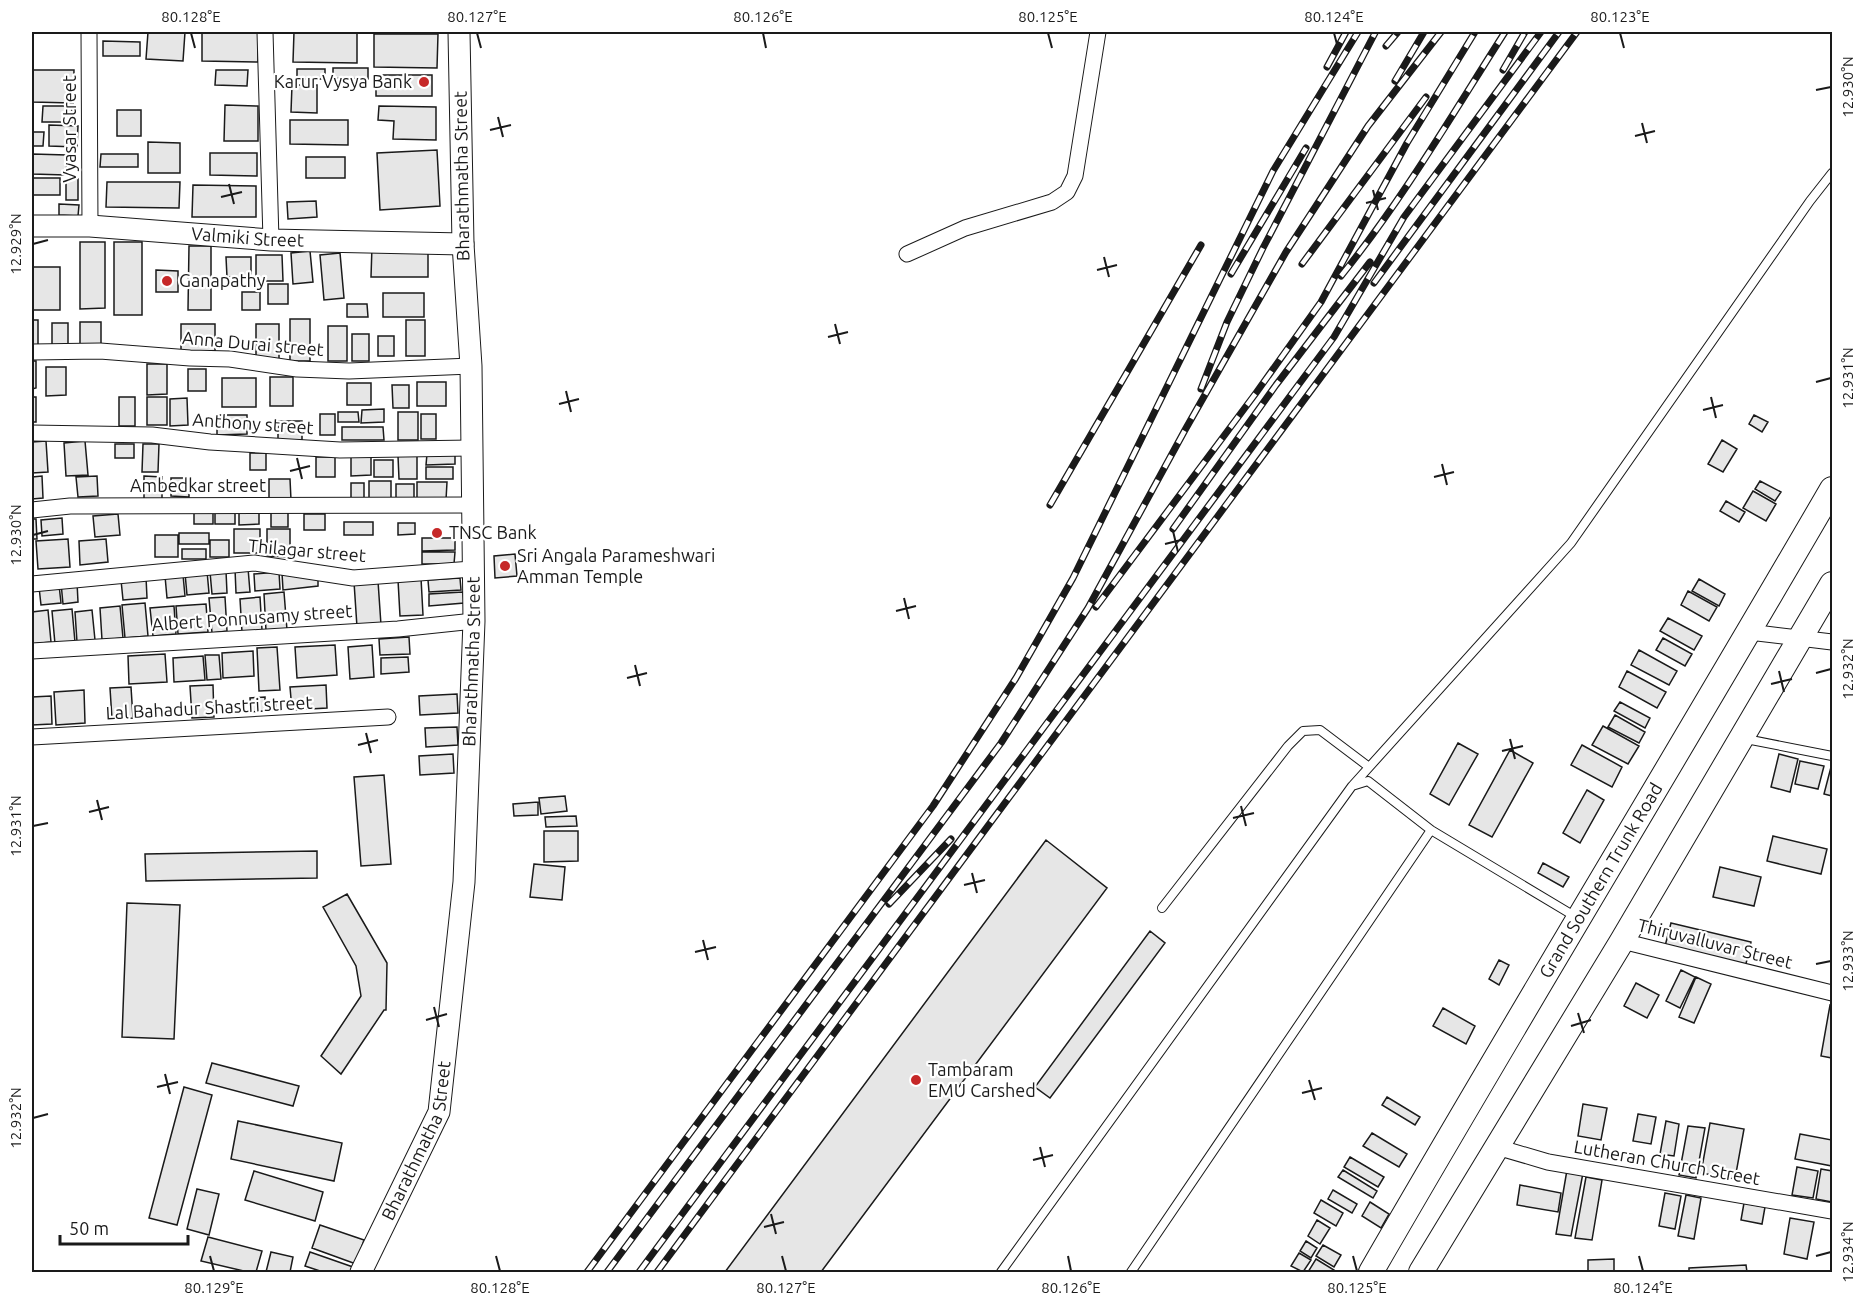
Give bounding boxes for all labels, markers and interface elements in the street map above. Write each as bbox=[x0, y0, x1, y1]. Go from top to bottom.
text: 80.128°E bbox=[161, 8, 221, 25]
text: 80.127°E bbox=[447, 8, 507, 25]
text: 80.126°E bbox=[733, 8, 793, 25]
text: 80.125°E bbox=[1018, 8, 1078, 25]
text: 80.124°E bbox=[1304, 8, 1364, 25]
text: 80.123°E bbox=[1590, 8, 1650, 25]
text: 12.930°N bbox=[1839, 56, 1856, 118]
place label: Karur Vysya Bank bbox=[274, 71, 412, 91]
street label: Vyasar Street bbox=[59, 75, 79, 183]
marker: Karur Vysya Bank bbox=[417, 75, 431, 89]
street label: Bharathmatha Street bbox=[450, 91, 472, 261]
text: 12.929°N bbox=[7, 213, 24, 275]
street label: Valmiki Street bbox=[191, 223, 304, 250]
place label: Ganapathy bbox=[179, 270, 266, 290]
marker: Ganapathy bbox=[160, 274, 174, 288]
street label: Anna Durai street bbox=[182, 327, 325, 359]
text: 12.931°N bbox=[1839, 347, 1856, 409]
street label: Anthony street bbox=[192, 409, 314, 437]
street label: Ambedkar street bbox=[130, 475, 266, 495]
text: 12.930°N bbox=[7, 504, 24, 566]
place label: TNSC Bank bbox=[449, 522, 537, 542]
marker: TNSC Bank bbox=[430, 526, 444, 540]
street label: Thilagar street bbox=[248, 535, 367, 565]
place label: Sri Angala Parameshwari Amman Temple bbox=[517, 545, 715, 586]
marker: Sri Angala Parameshwari Amman Temple bbox=[498, 559, 512, 573]
street label: Bharathmatha Street bbox=[458, 576, 483, 747]
street label: Albert Ponnusamy street bbox=[151, 600, 353, 634]
text: 12.932°N bbox=[1839, 638, 1856, 700]
street label: Lal Bahadur Shastri street bbox=[105, 692, 313, 722]
street label: Grand Southern Trunk Road bbox=[1535, 779, 1666, 981]
text: 12.931°N bbox=[7, 795, 24, 857]
street label: Thiruvalluvar Street bbox=[1636, 914, 1795, 972]
text: 12.933°N bbox=[1839, 930, 1856, 992]
place label: Tambaram EMU Carshed bbox=[928, 1059, 1036, 1100]
street label: Bharathmatha Street bbox=[377, 1060, 453, 1223]
marker: Tambaram EMU Carshed bbox=[909, 1073, 923, 1087]
text: 12.932°N bbox=[7, 1087, 24, 1149]
street label: Lutheran Church Street bbox=[1573, 1136, 1762, 1188]
scale bar bbox=[60, 1208, 188, 1246]
text: 50 m bbox=[69, 1218, 109, 1238]
text: 12.934°N bbox=[1839, 1221, 1856, 1283]
text: 80.129°E bbox=[184, 1279, 244, 1296]
text: 80.128°E bbox=[470, 1279, 530, 1296]
text: 80.127°E bbox=[756, 1279, 816, 1296]
text: 80.126°E bbox=[1041, 1279, 1101, 1296]
text: 80.125°E bbox=[1327, 1279, 1387, 1296]
text: 80.124°E bbox=[1613, 1279, 1673, 1296]

